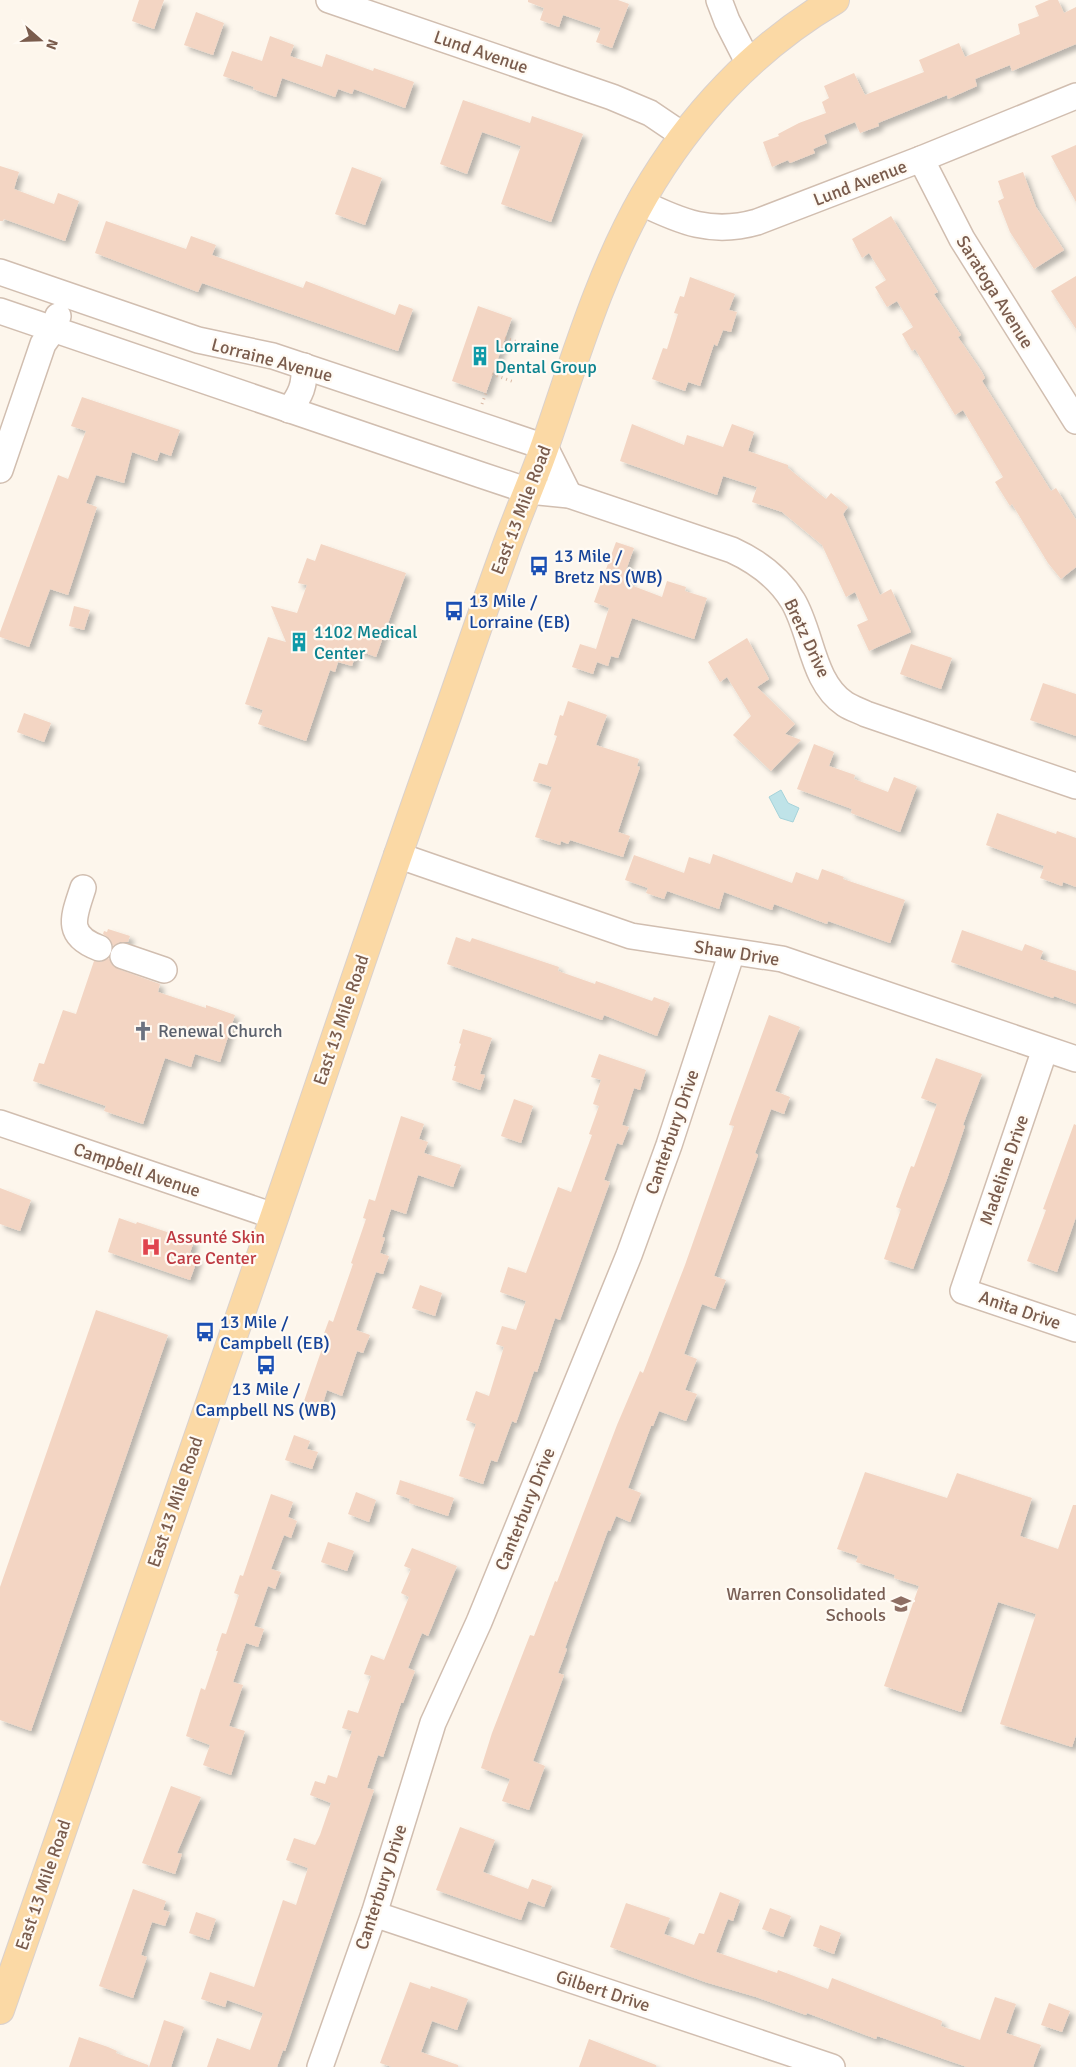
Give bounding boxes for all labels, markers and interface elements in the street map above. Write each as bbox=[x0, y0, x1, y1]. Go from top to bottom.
north arrow bbox=[15, 15, 65, 65]
street label: Lund Avenue bbox=[431, 26, 531, 78]
text: N bbox=[42, 37, 61, 52]
street label: Lund Avenue bbox=[810, 155, 910, 211]
street label: Saratoga Avenue bbox=[952, 231, 1038, 353]
street label: Lorraine Avenue bbox=[209, 333, 335, 387]
place label: Lorraine Dental Group bbox=[495, 335, 597, 378]
building icon: Lorraine Dental Group bbox=[469, 345, 491, 367]
street label: East 13 Mile Road bbox=[486, 442, 556, 578]
place label: 13 Mile / Bretz NS (WB) bbox=[554, 545, 663, 588]
bus stop icon: 13 Mile / Bretz NS (WB) bbox=[528, 555, 550, 577]
place label: 13 Mile / Lorraine (EB) bbox=[469, 590, 570, 633]
street label: Bretz Drive bbox=[779, 595, 835, 681]
bus stop icon: 13 Mile / Lorraine (EB) bbox=[443, 600, 465, 622]
place label: 1102 Medical Center bbox=[314, 621, 418, 664]
building icon: 1102 Medical Center bbox=[288, 631, 310, 653]
street label: Shaw Drive bbox=[693, 935, 781, 971]
street label: East 13 Mile Road bbox=[308, 952, 374, 1088]
church icon: Renewal Church bbox=[132, 1020, 154, 1042]
place label: Renewal Church bbox=[158, 1020, 282, 1042]
street label: Canterbury Drive bbox=[640, 1067, 704, 1197]
street label: Madeline Drive bbox=[975, 1112, 1033, 1228]
street label: Campbell Avenue bbox=[71, 1138, 203, 1202]
place label: Assunté Skin Care Center bbox=[166, 1226, 265, 1269]
hospital icon: Assunté Skin Care Center bbox=[140, 1236, 162, 1258]
street label: Anita Drive bbox=[976, 1286, 1064, 1334]
place label: 13 Mile / Campbell (EB) bbox=[220, 1311, 330, 1354]
bus stop icon: 13 Mile / Campbell (EB) bbox=[194, 1321, 216, 1343]
bus stop icon: 13 Mile / Campbell NS (WB) bbox=[255, 1354, 277, 1376]
place label: 13 Mile / Campbell NS (WB) bbox=[196, 1378, 336, 1421]
street label: East 13 Mile Road bbox=[142, 1434, 208, 1570]
street label: Canterbury Drive bbox=[490, 1444, 560, 1574]
place label: Warren Consolidated Schools bbox=[726, 1583, 886, 1626]
school or university icon: Warren Consolidated Schools bbox=[890, 1593, 912, 1615]
street label: East 13 Mile Road bbox=[10, 1817, 76, 1953]
street label: Canterbury Drive bbox=[350, 1822, 412, 1952]
street label: Gilbert Drive bbox=[553, 1965, 653, 2017]

